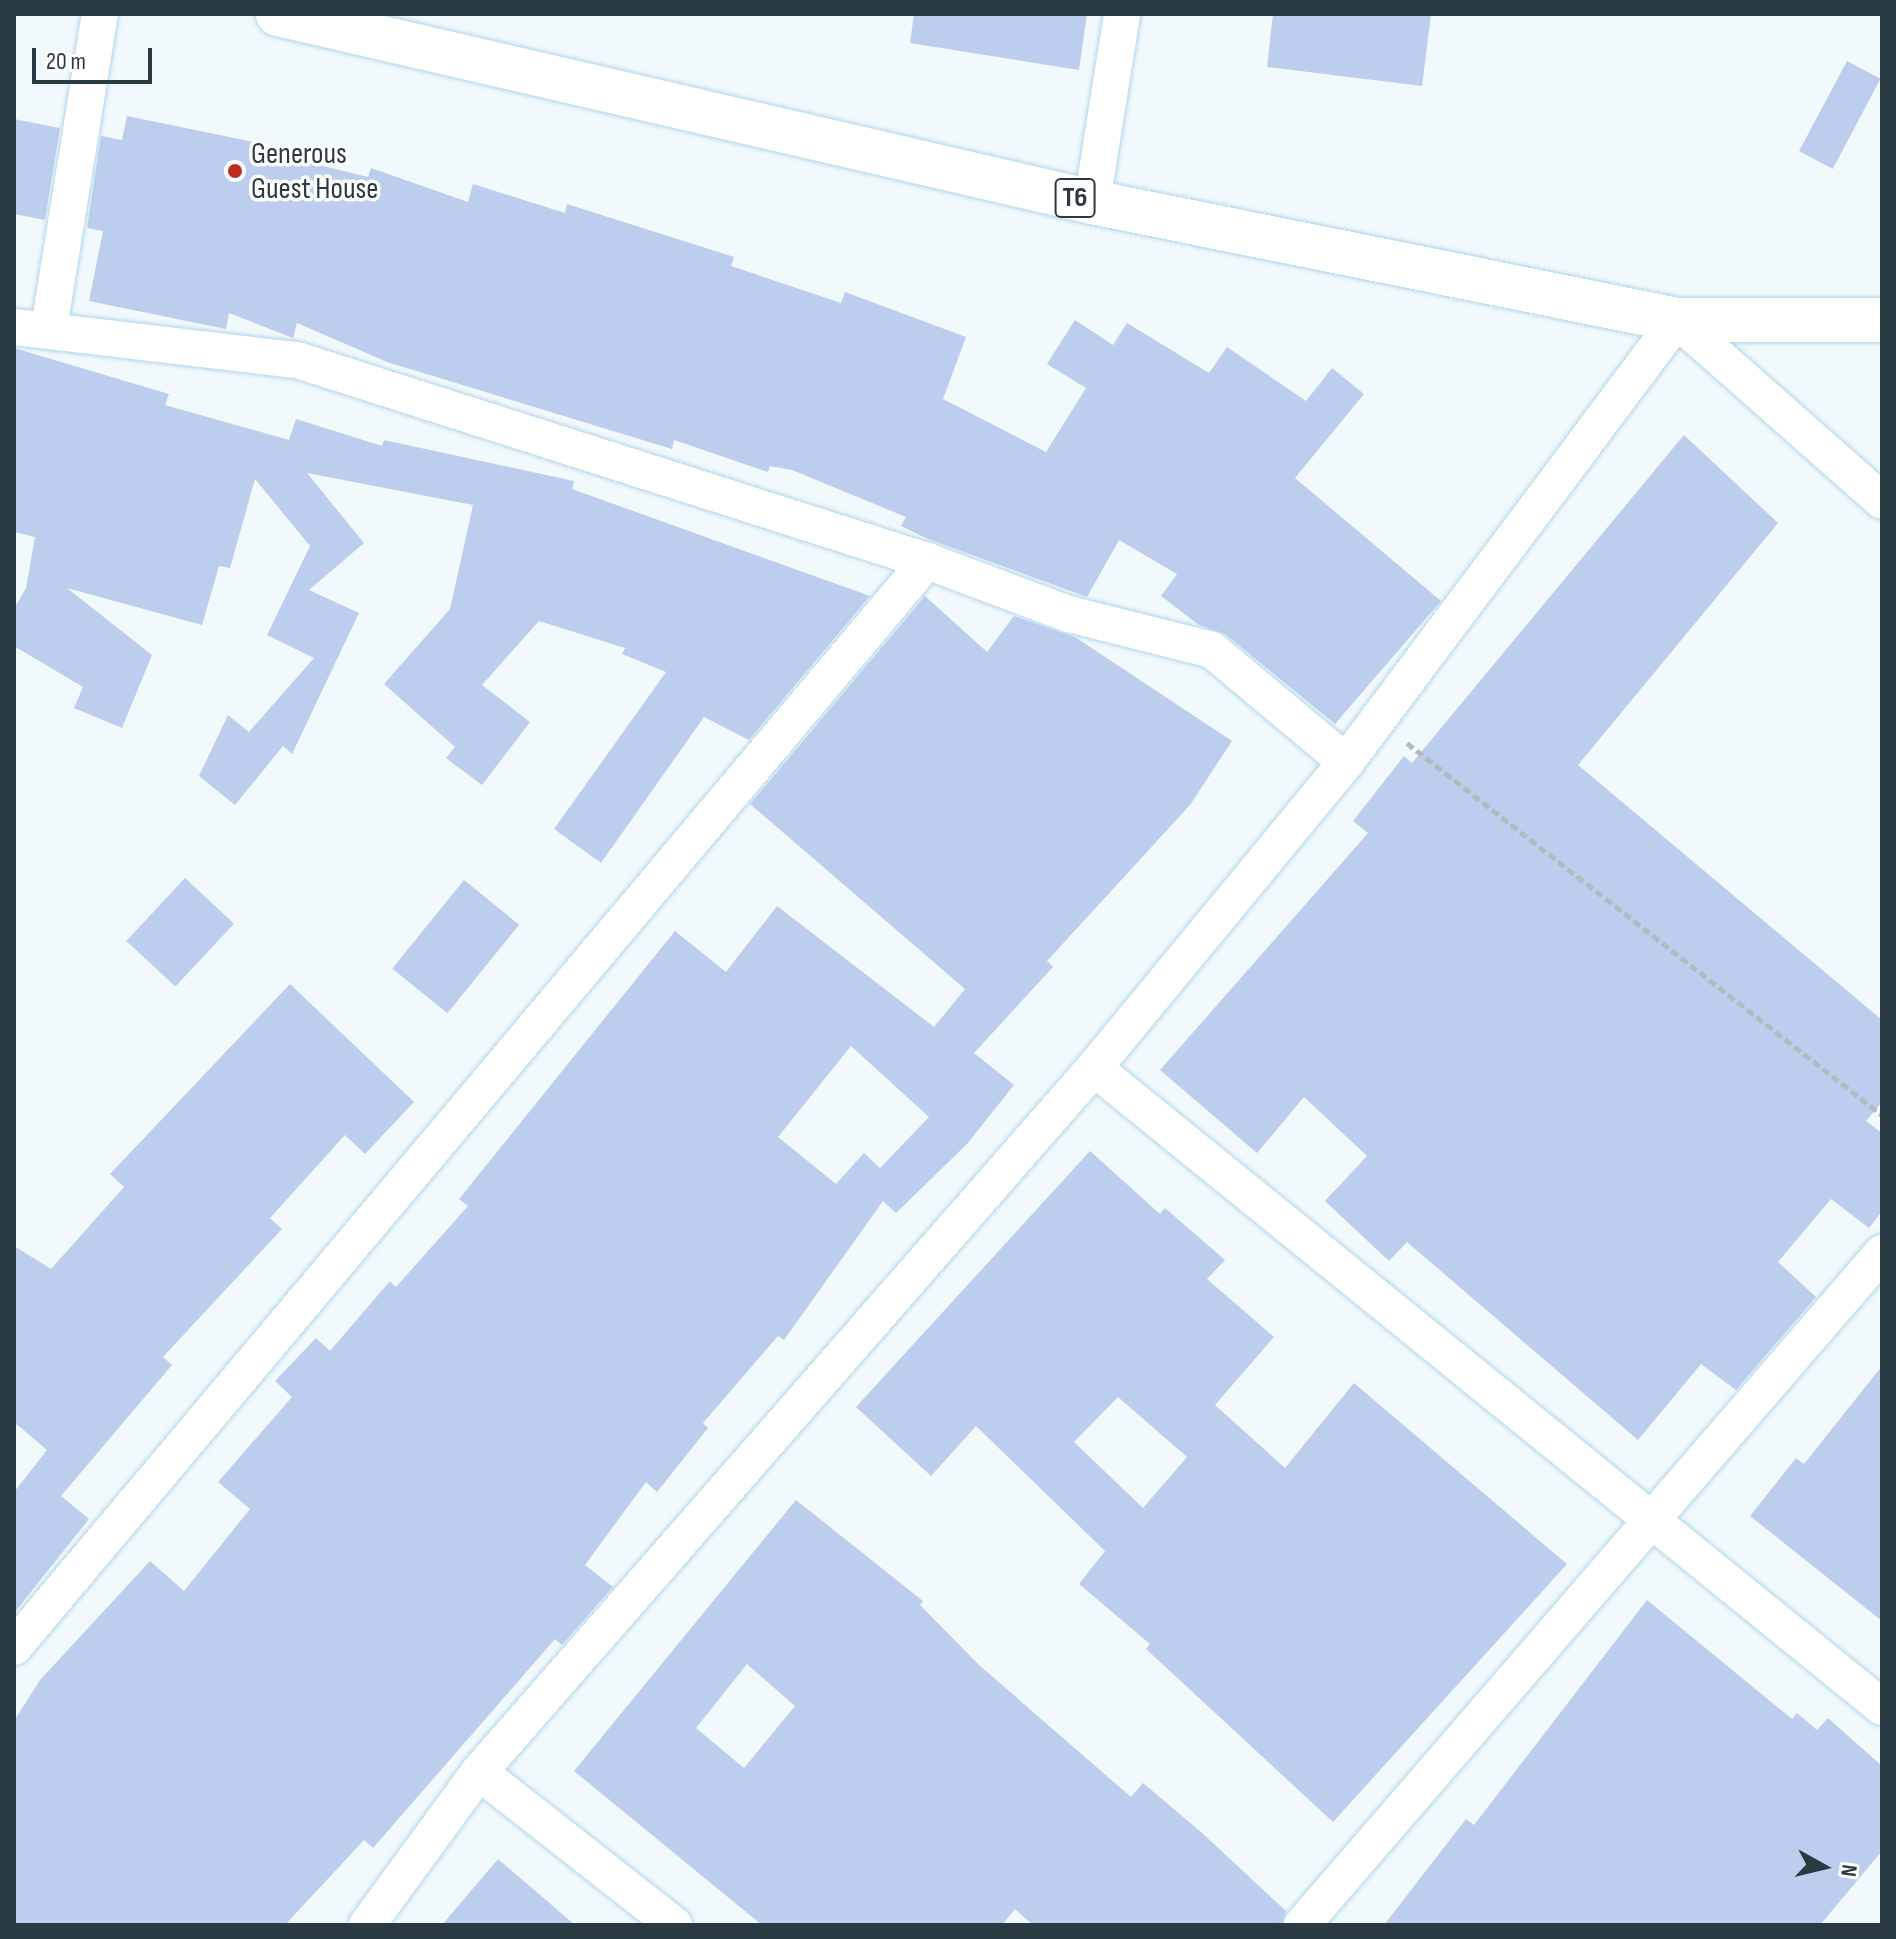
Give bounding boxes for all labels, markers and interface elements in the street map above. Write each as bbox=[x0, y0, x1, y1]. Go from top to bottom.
scale bar bbox=[36, 32, 156, 82]
text: 20 m bbox=[46, 47, 86, 76]
place label: Generous Guest House bbox=[251, 136, 378, 206]
marker: Generous Guest House bbox=[226, 162, 244, 180]
road number: T6 bbox=[1053, 174, 1097, 222]
north arrow bbox=[1784, 1827, 1864, 1907]
text: N bbox=[1834, 1863, 1862, 1878]

